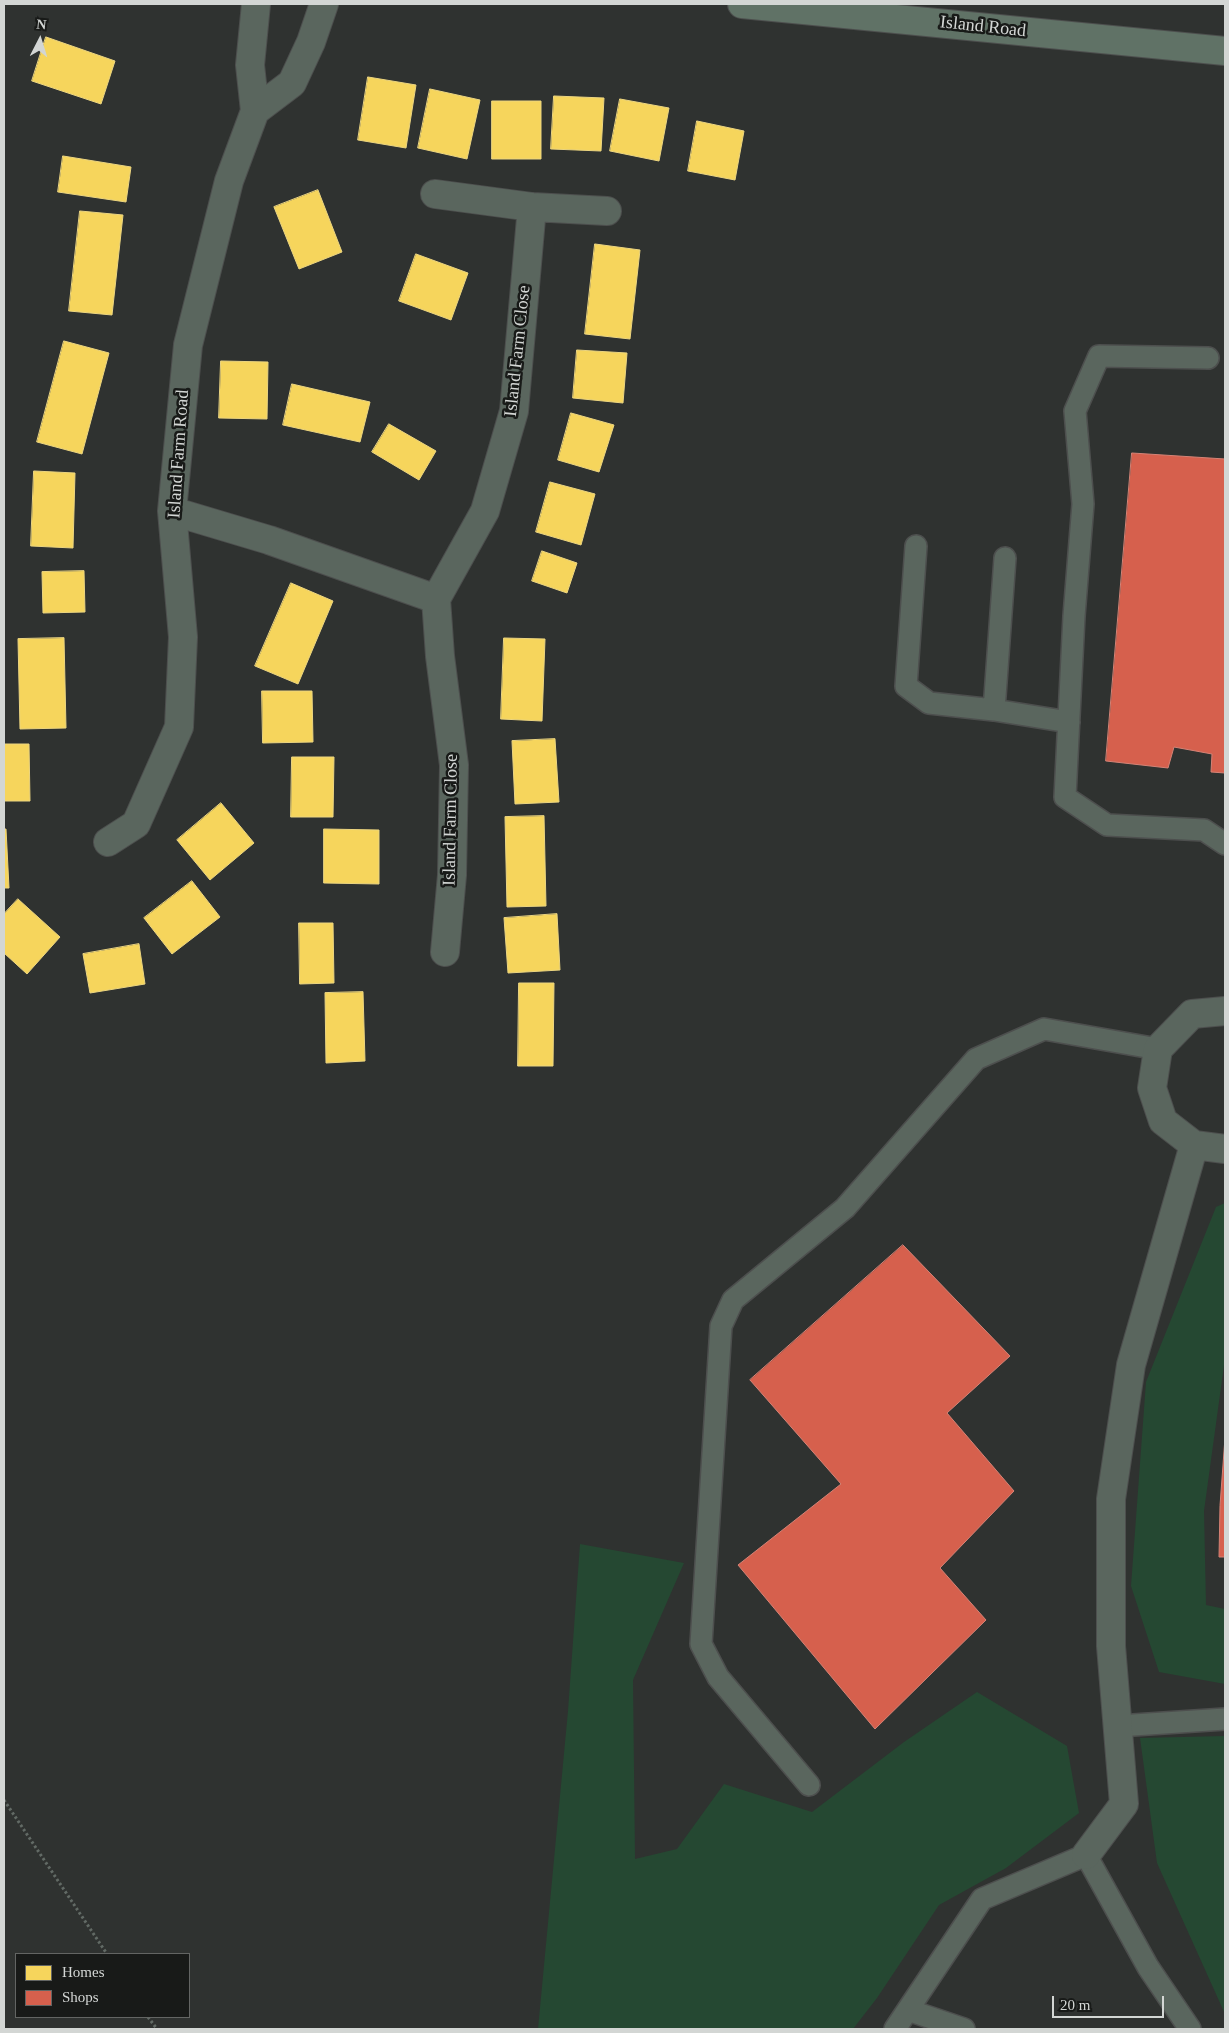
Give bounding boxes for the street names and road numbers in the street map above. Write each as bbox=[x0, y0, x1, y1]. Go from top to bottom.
street label: Island Road bbox=[939, 12, 1027, 42]
street label: Island Farm Close bbox=[500, 284, 536, 418]
street label: Island Farm Road bbox=[164, 389, 194, 519]
street label: Island Farm Close bbox=[439, 754, 463, 886]

